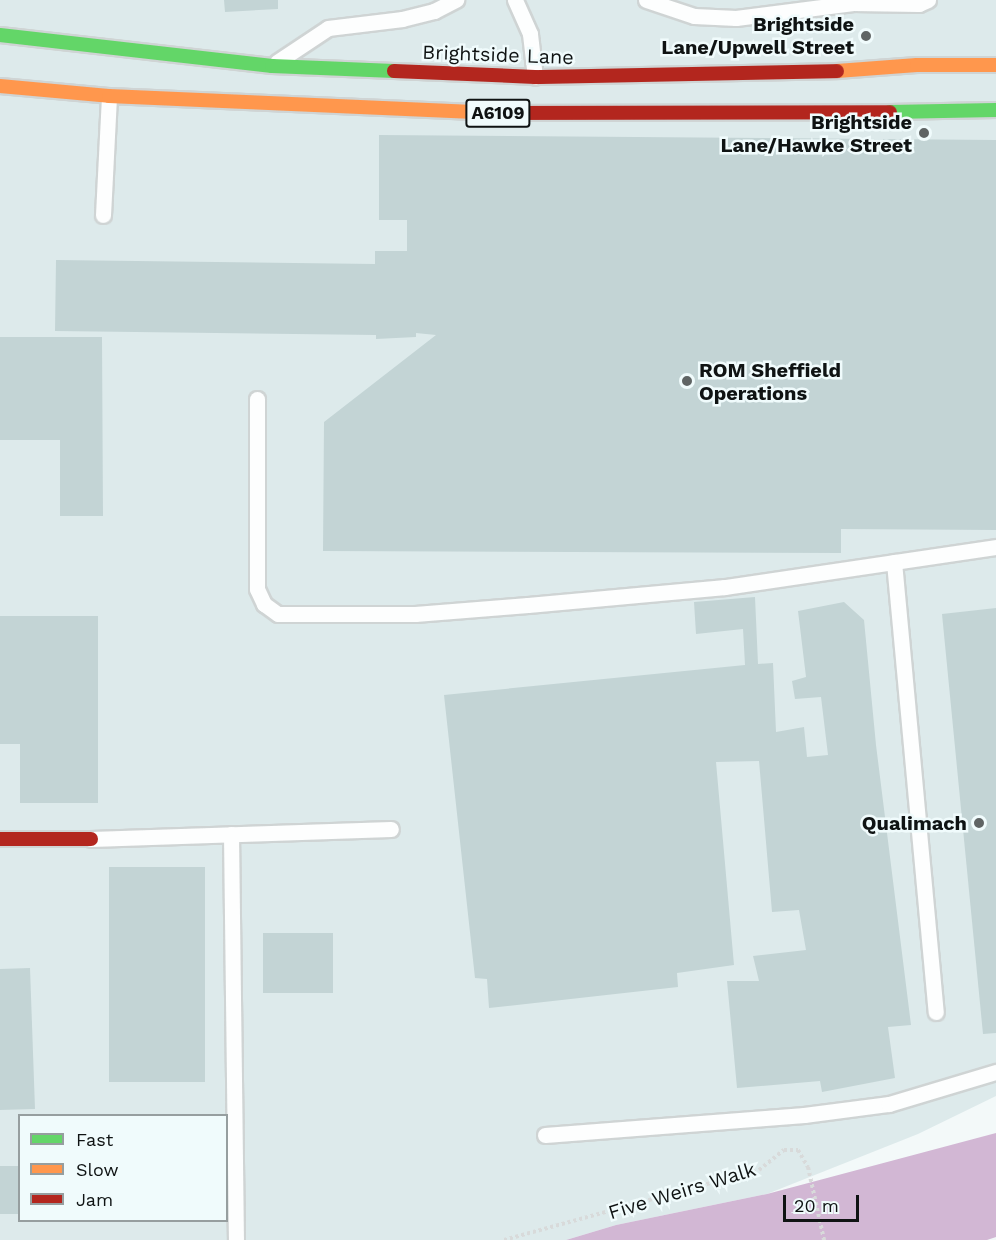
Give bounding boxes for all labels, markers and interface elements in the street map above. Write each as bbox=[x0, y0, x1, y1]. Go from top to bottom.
place label: Brightside Lane/Upwell Street bbox=[661, 13, 854, 60]
marker: Brightside Lane/Upwell Street bbox=[859, 29, 873, 43]
street label: Brightside Lane bbox=[422, 40, 574, 70]
road number: A6109 bbox=[465, 98, 531, 128]
place label: Brightside Lane/Hawke Street bbox=[720, 110, 912, 157]
marker: Brightside Lane/Hawke Street bbox=[917, 126, 931, 140]
place label: ROM Sheffield Operations bbox=[699, 358, 841, 405]
marker: ROM Sheffield Operations bbox=[680, 374, 694, 388]
place label: Qualimach bbox=[862, 811, 967, 835]
marker: Qualimach bbox=[972, 816, 986, 830]
legend bbox=[18, 1114, 228, 1222]
text: Fast bbox=[76, 1129, 113, 1150]
street label: Five Weirs Walk bbox=[605, 1157, 759, 1225]
text: Slow bbox=[76, 1159, 119, 1180]
scale bar bbox=[786, 1183, 862, 1221]
text: Jam bbox=[76, 1189, 113, 1210]
text: 20 m bbox=[794, 1195, 839, 1216]

